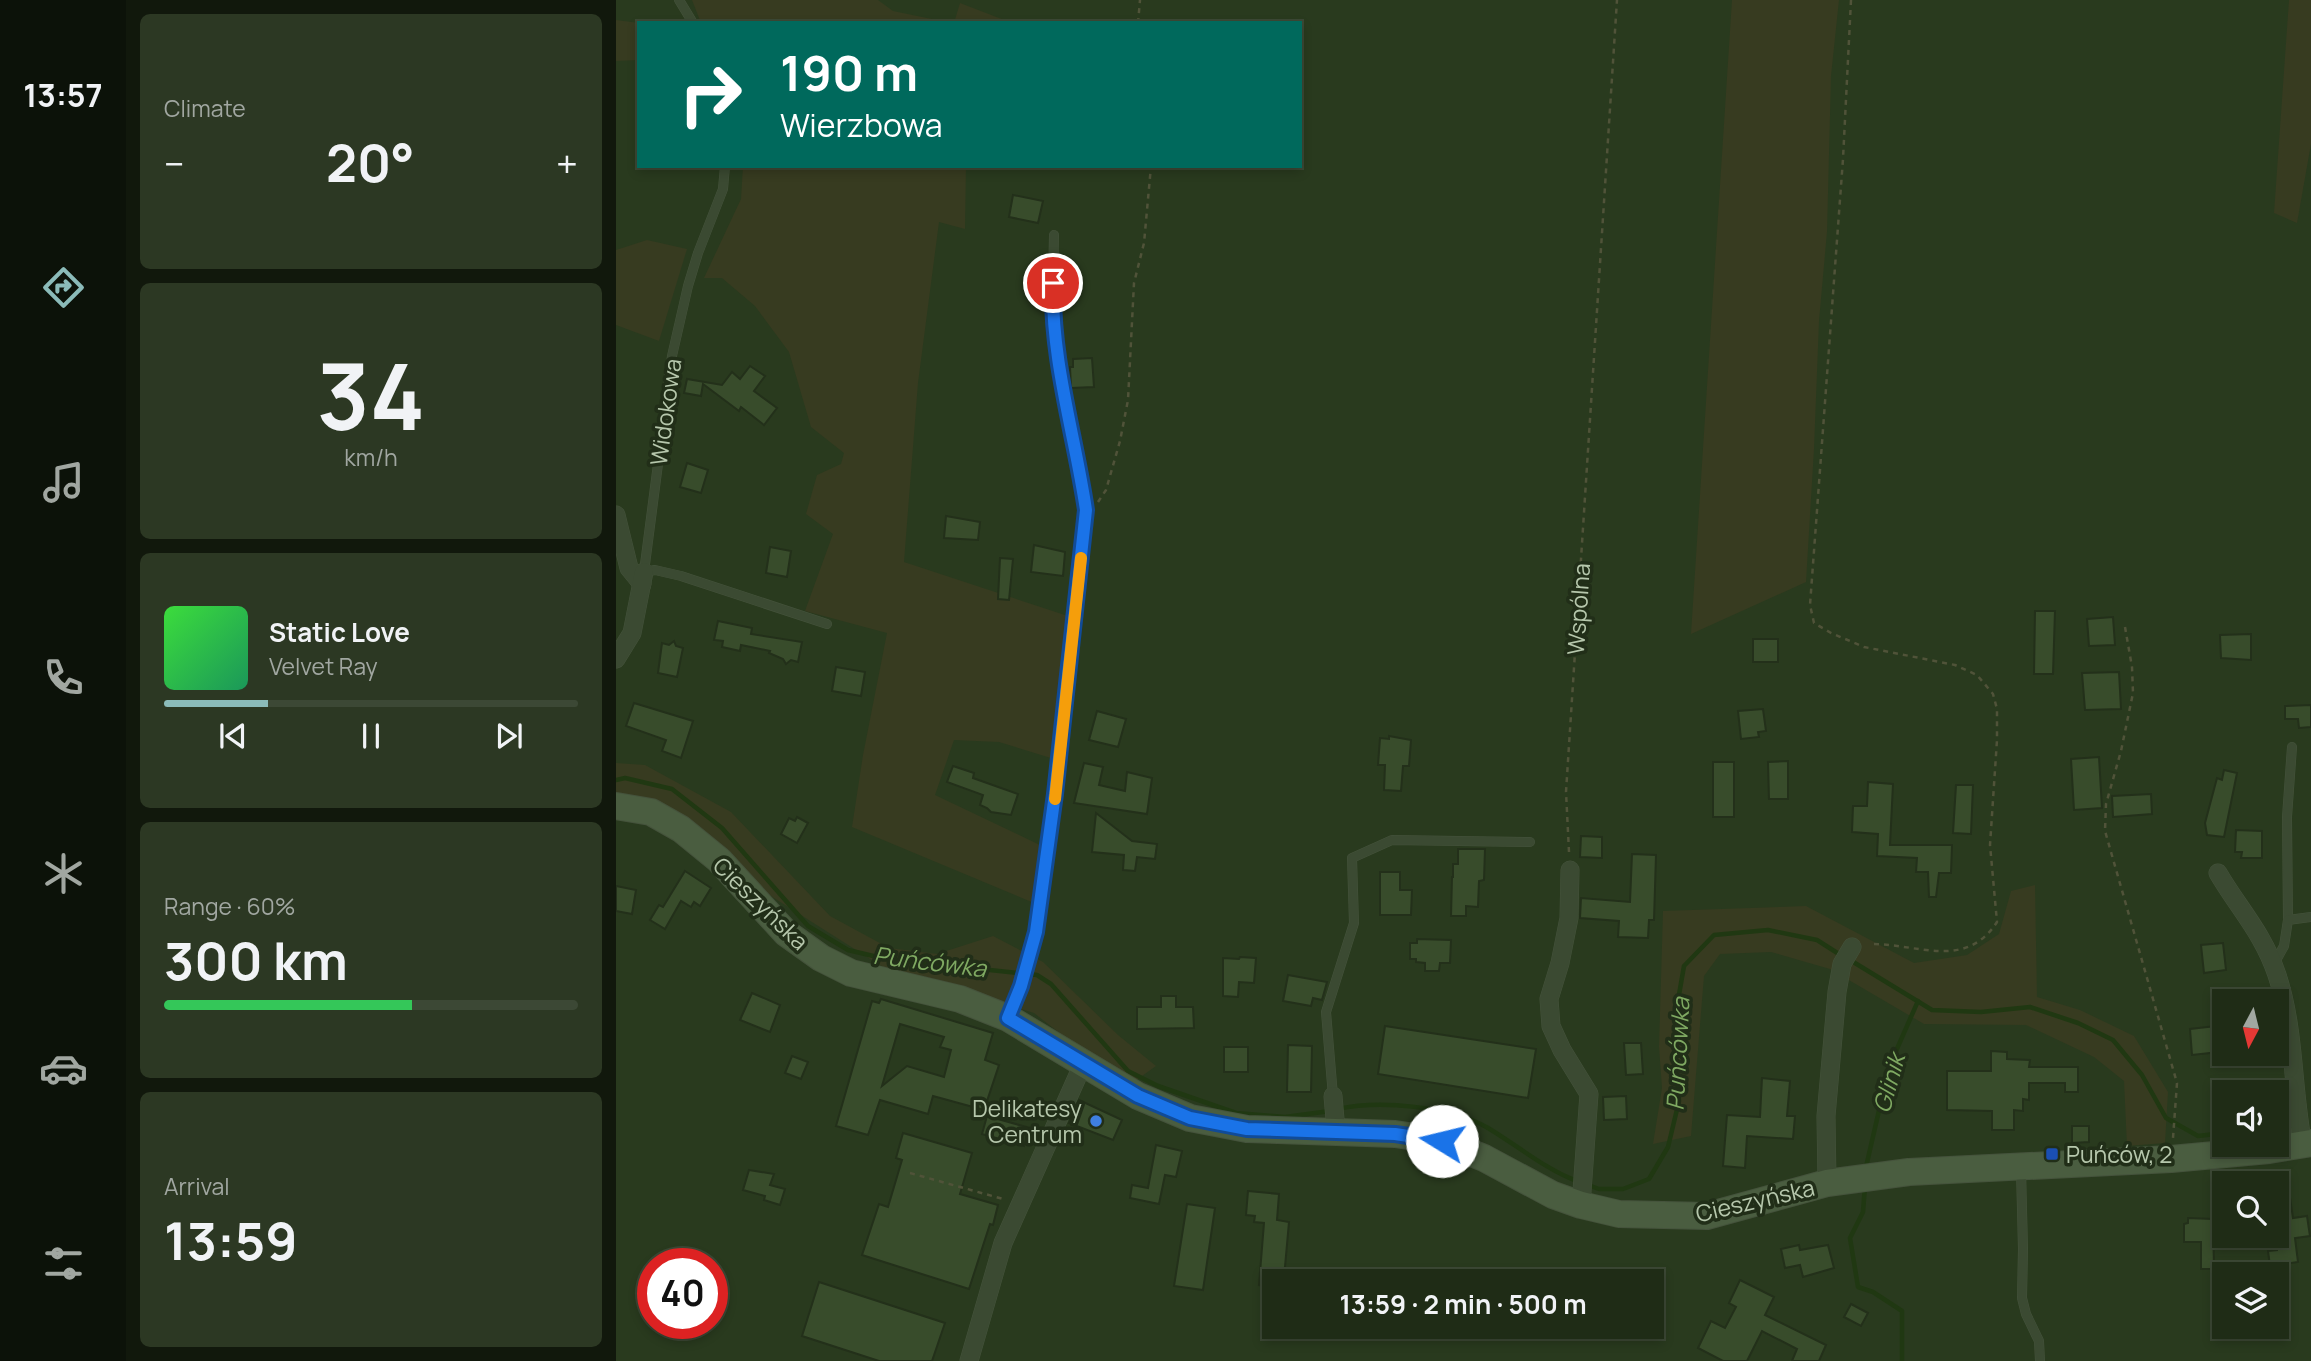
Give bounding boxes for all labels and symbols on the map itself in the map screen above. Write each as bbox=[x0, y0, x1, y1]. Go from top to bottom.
pin bbox=[1023, 253, 1083, 313]
street label: Widokowa bbox=[642, 356, 688, 468]
street label: Wspólna bbox=[1559, 562, 1597, 656]
street label: Cieszyńska bbox=[706, 849, 816, 957]
water label: Puńcówka bbox=[872, 938, 990, 984]
north arrow bbox=[2212, 989, 2289, 1066]
water label: Puńcówka bbox=[1658, 995, 1697, 1111]
water label: Glinik bbox=[1864, 1047, 1913, 1116]
place label: Delikatesy Centrum bbox=[972, 1092, 1082, 1150]
position arrow bbox=[1405, 1104, 1479, 1178]
marker: Delikatesy Centrum bbox=[1088, 1113, 1104, 1129]
place label: Puńców, 2 bbox=[2066, 1138, 2172, 1170]
marker: Puńców, 2 bbox=[2044, 1146, 2060, 1162]
street label: Cieszyńska bbox=[1692, 1171, 1818, 1229]
speed limit sign: 40 bbox=[637, 1248, 728, 1339]

